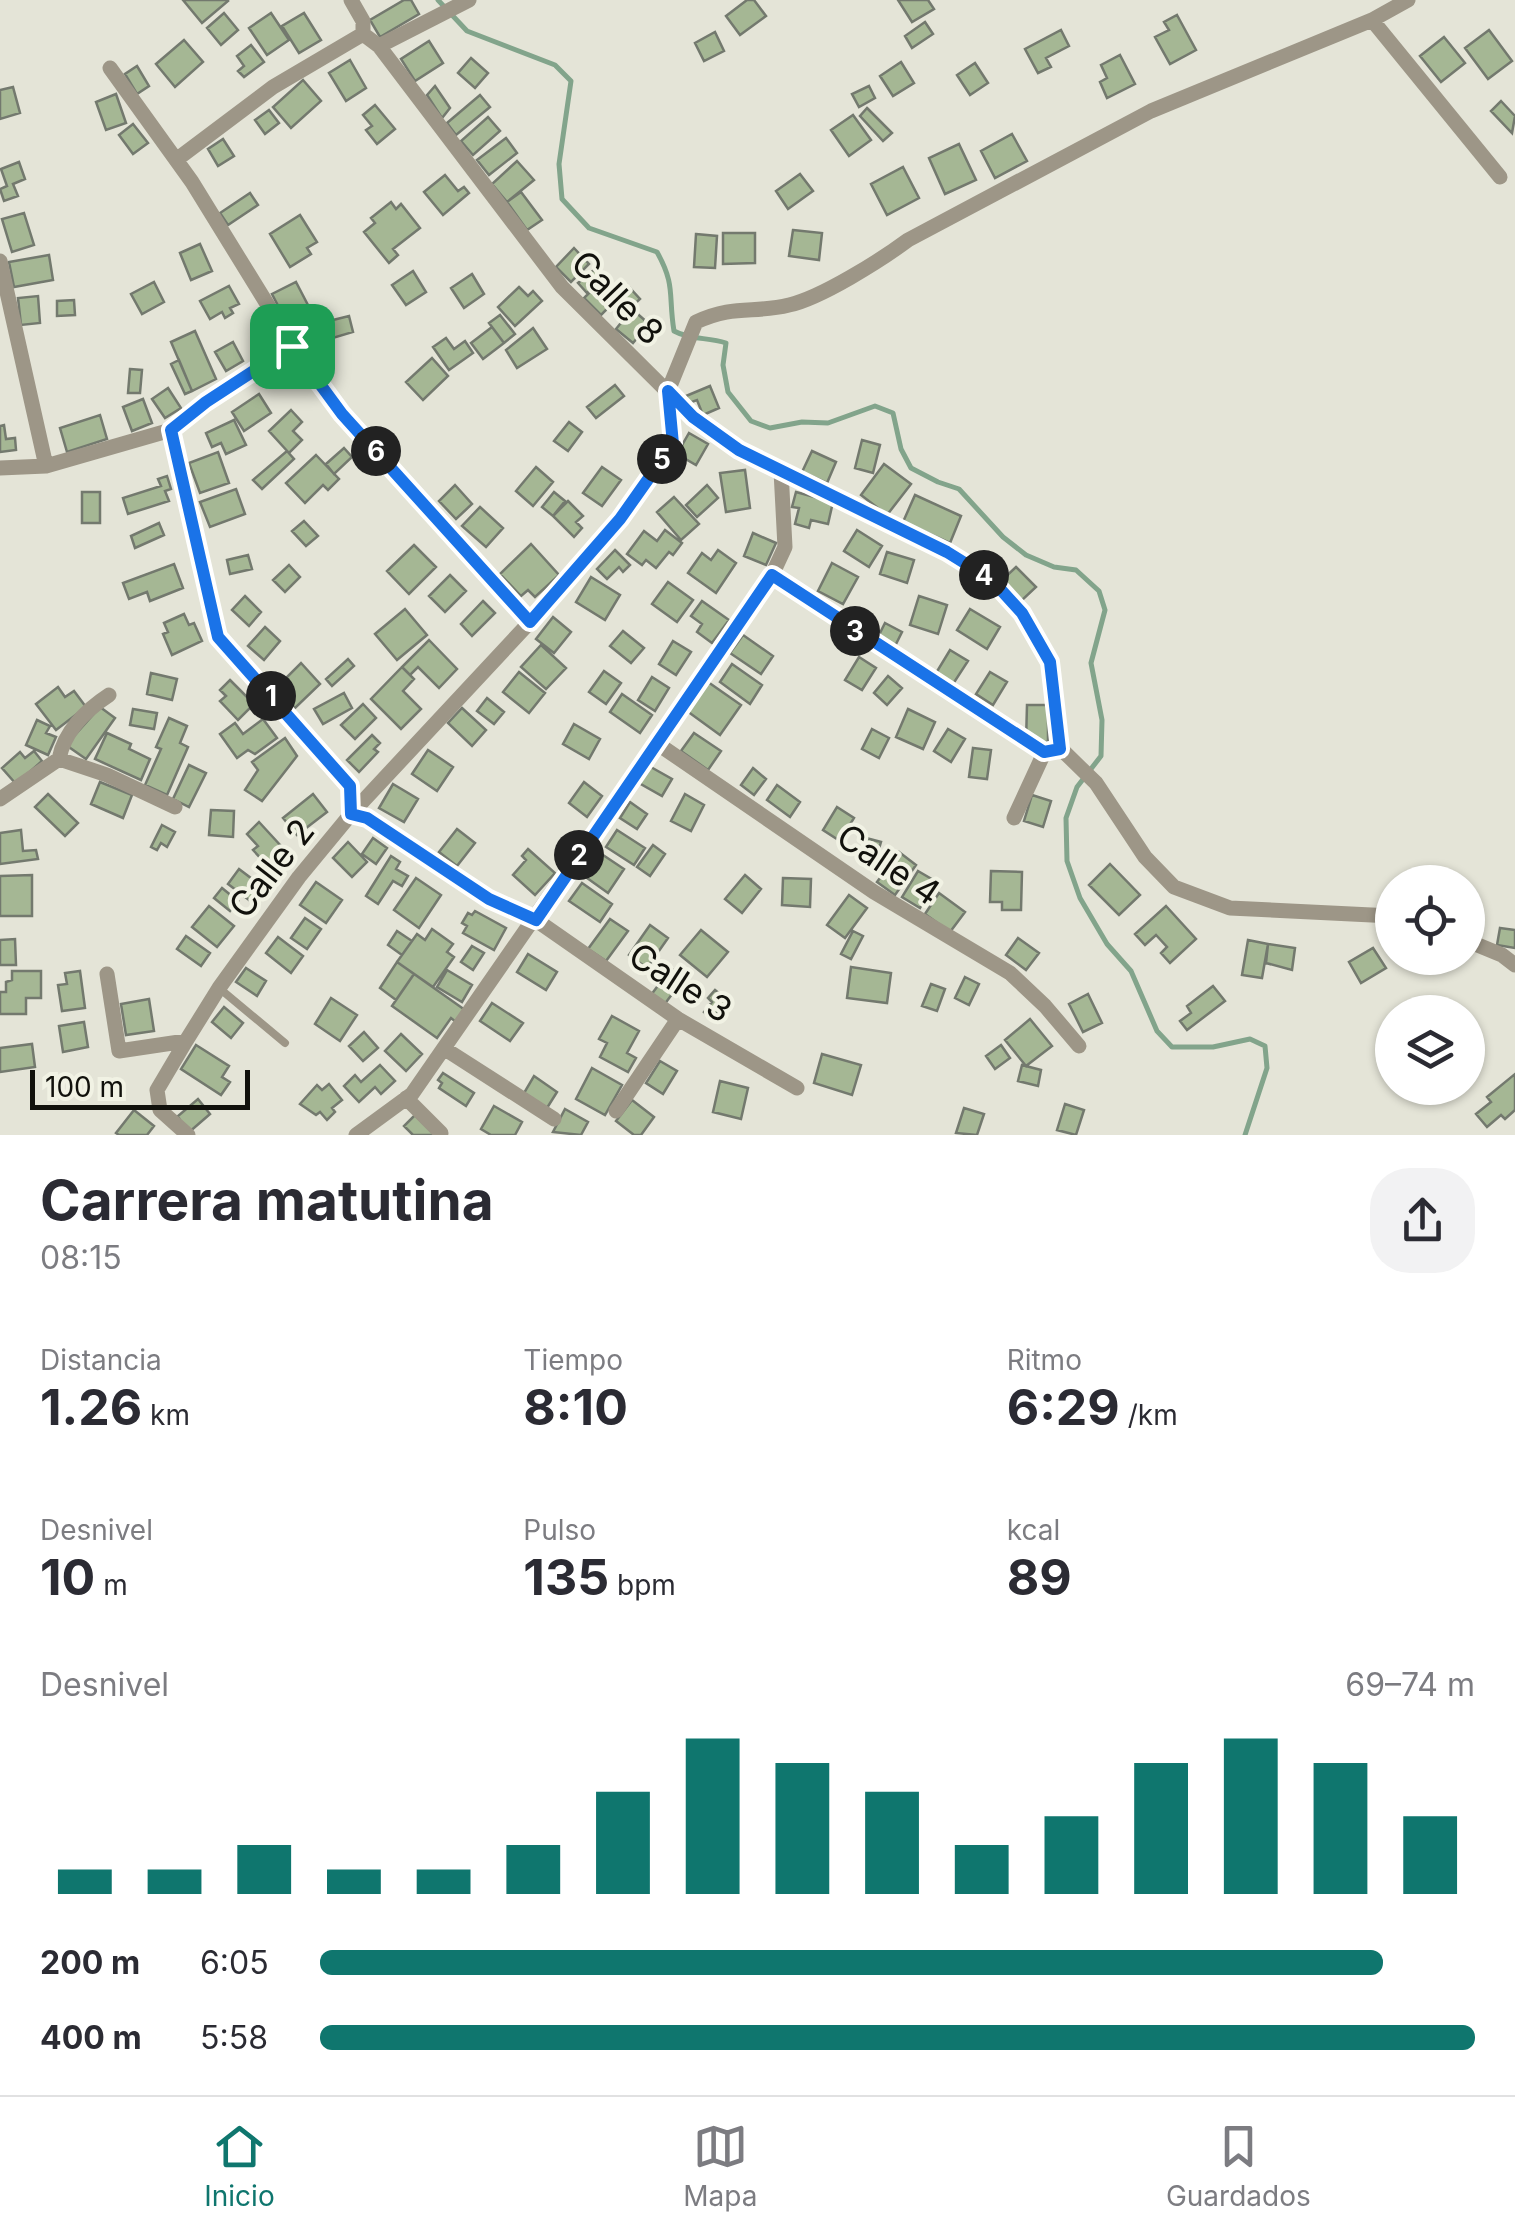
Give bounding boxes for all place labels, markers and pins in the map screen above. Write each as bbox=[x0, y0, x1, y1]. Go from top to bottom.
pin bbox=[250, 304, 335, 389]
pin: 6 bbox=[351, 426, 401, 476]
pin: 5 bbox=[637, 434, 687, 484]
pin: 4 bbox=[959, 550, 1009, 600]
pin: 3 bbox=[830, 606, 880, 656]
pin: 1 bbox=[246, 671, 296, 721]
pin: 2 bbox=[554, 830, 604, 880]

